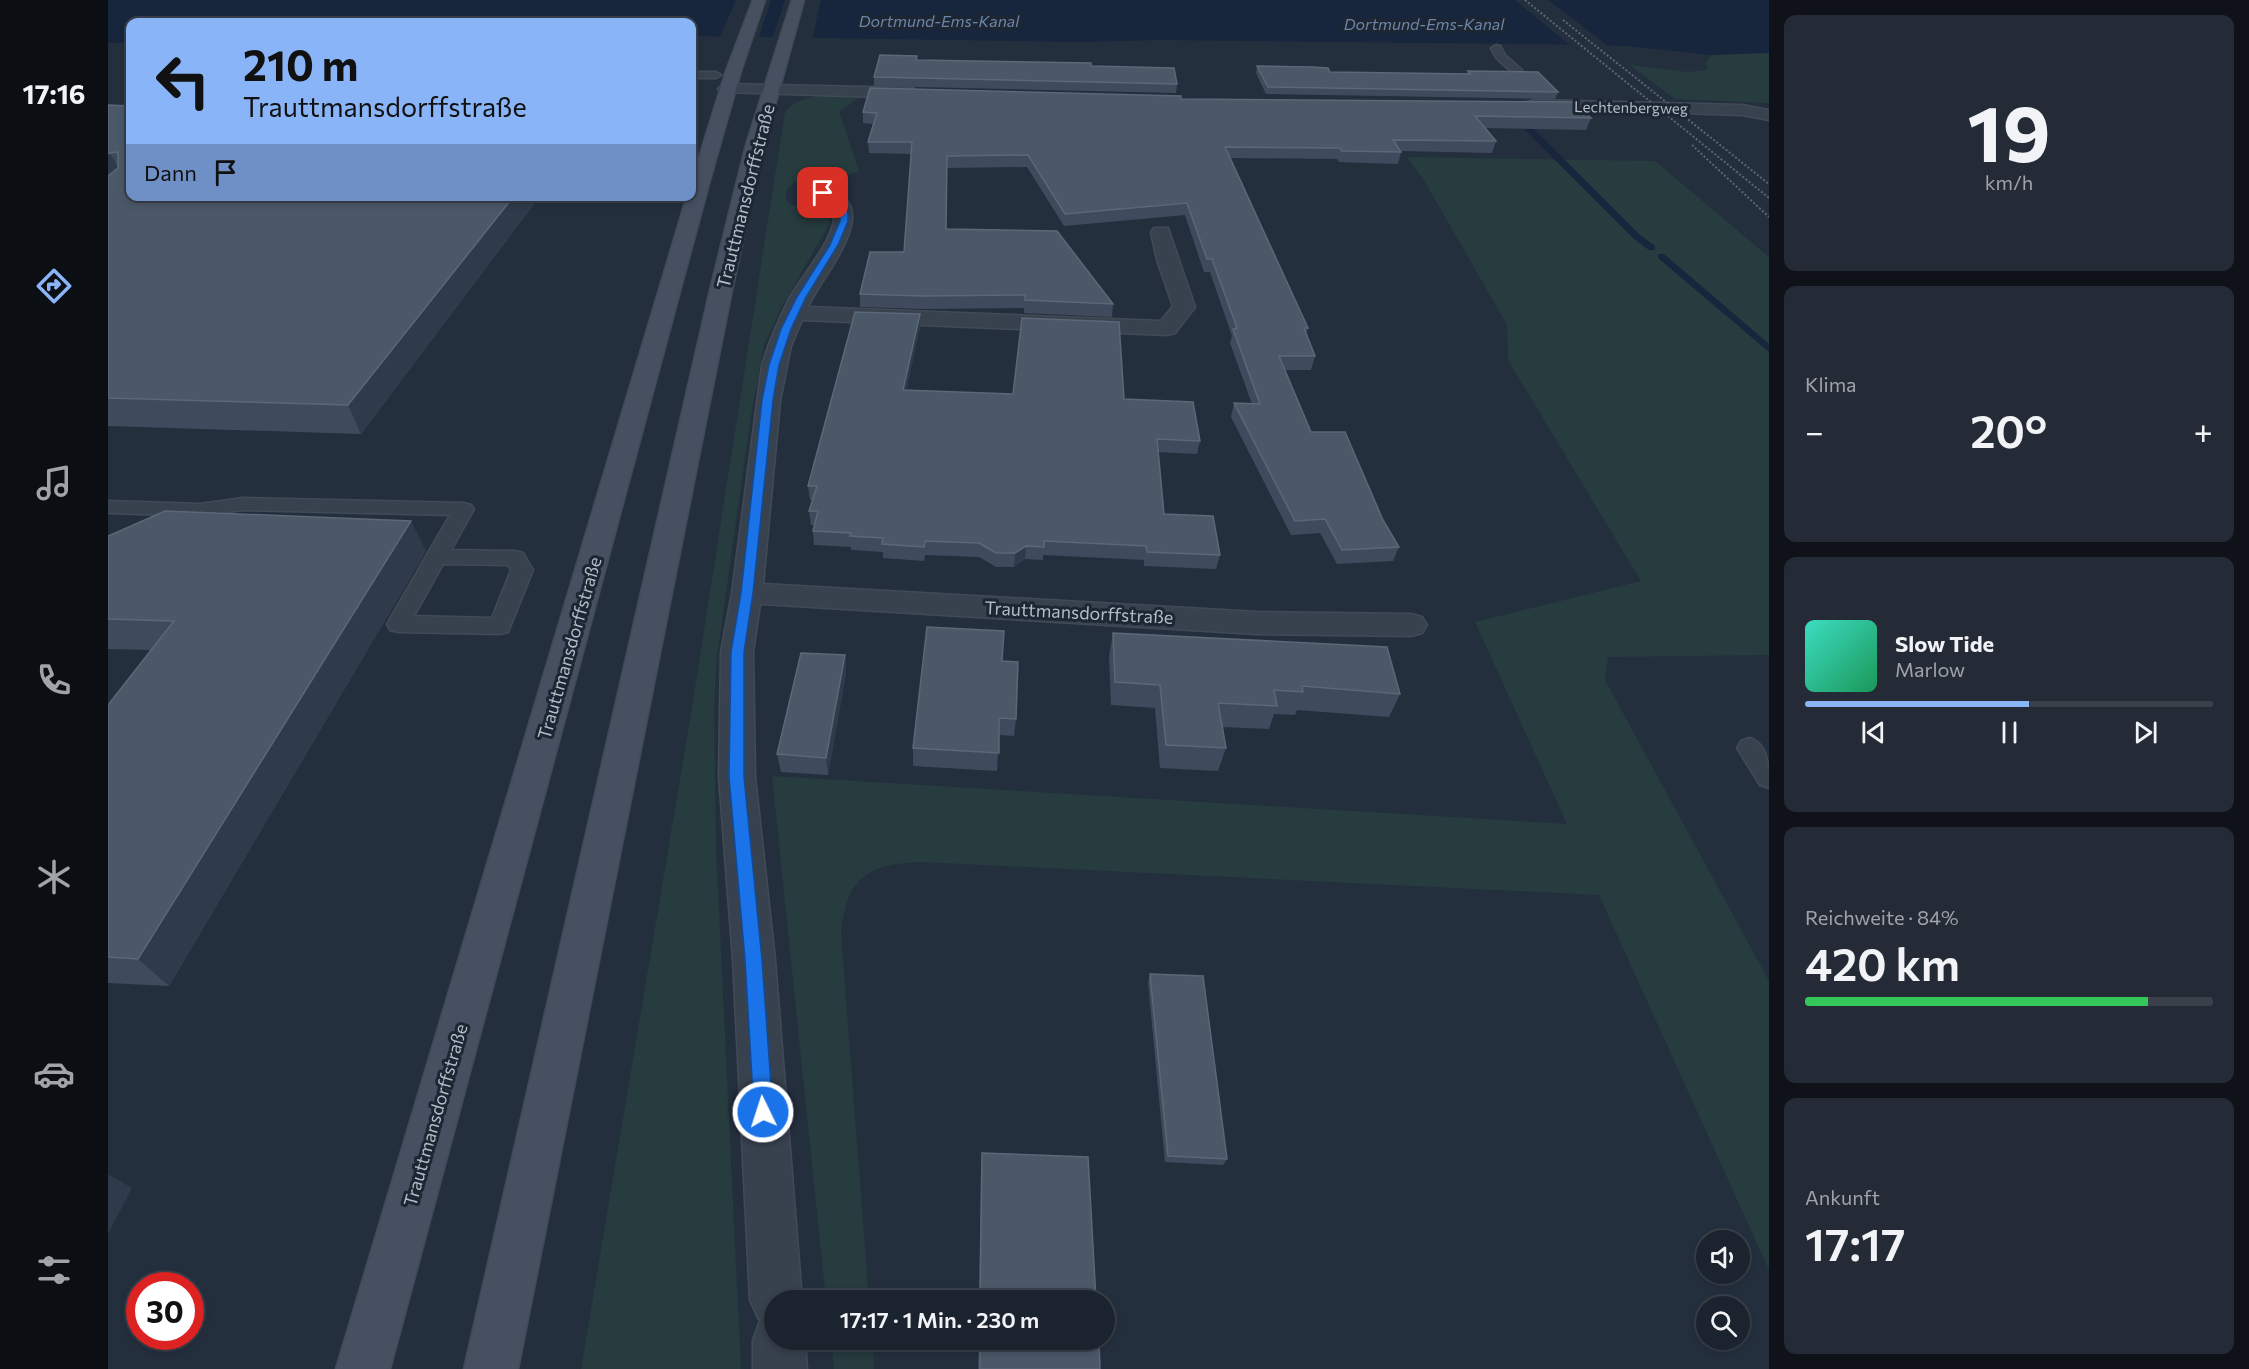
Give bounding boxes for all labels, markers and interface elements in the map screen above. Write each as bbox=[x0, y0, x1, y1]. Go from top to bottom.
water label: Dortmund-Ems-Kanal bbox=[859, 11, 1020, 30]
water label: Dortmund-Ems-Kanal bbox=[1344, 14, 1505, 33]
text: 210 m bbox=[243, 38, 358, 90]
icon: left bbox=[144, 42, 222, 120]
text: 17:16 bbox=[22, 77, 86, 110]
text: 19 bbox=[1967, 83, 2051, 178]
text: Trauttmansdorffstraße bbox=[243, 90, 527, 123]
street label: Lechtenbergweg bbox=[1574, 97, 1688, 117]
street label: Trauttmansdorffstraße bbox=[711, 102, 779, 290]
icon: arrive bbox=[209, 156, 242, 189]
text: Dann bbox=[144, 159, 197, 186]
pin bbox=[797, 167, 848, 218]
text: km/h bbox=[1985, 170, 2033, 194]
icon: arrive bbox=[806, 176, 839, 209]
icon: directions bbox=[33, 265, 75, 307]
text: Klima bbox=[1805, 372, 1857, 396]
text: 20° bbox=[1970, 402, 2047, 457]
text: − bbox=[1805, 410, 1824, 451]
text: + bbox=[2194, 410, 2213, 451]
icon: music bbox=[33, 462, 75, 504]
street label: Trauttmansdorffstraße bbox=[532, 554, 606, 742]
street label: Trauttmansdorffstraße bbox=[984, 596, 1174, 628]
text: Slow Tide bbox=[1895, 630, 1994, 657]
text: Marlow bbox=[1895, 657, 1965, 681]
icon: phone bbox=[33, 659, 75, 701]
icon: previous bbox=[1857, 716, 1890, 749]
icon: pause bbox=[1993, 716, 2026, 749]
icon: next bbox=[2129, 716, 2162, 749]
icon: climate bbox=[33, 856, 75, 898]
text: Reichweite · 84% bbox=[1805, 905, 1959, 929]
text: 420 km bbox=[1805, 935, 1960, 990]
street label: Trauttmansdorffstraße bbox=[398, 1021, 472, 1209]
icon: car bbox=[33, 1053, 75, 1095]
position arrow bbox=[731, 1080, 795, 1144]
text: Ankunft bbox=[1805, 1185, 1880, 1209]
text: 17:17 bbox=[1805, 1215, 1905, 1270]
map controls bbox=[1696, 1230, 1750, 1350]
button: sound bbox=[1696, 1230, 1750, 1284]
icon: filters bbox=[33, 1249, 75, 1291]
speed limit sign: 30 bbox=[126, 1272, 204, 1350]
button: search bbox=[1696, 1296, 1750, 1350]
text: 17:17 · 1 Min. · 230 m bbox=[840, 1306, 1039, 1333]

